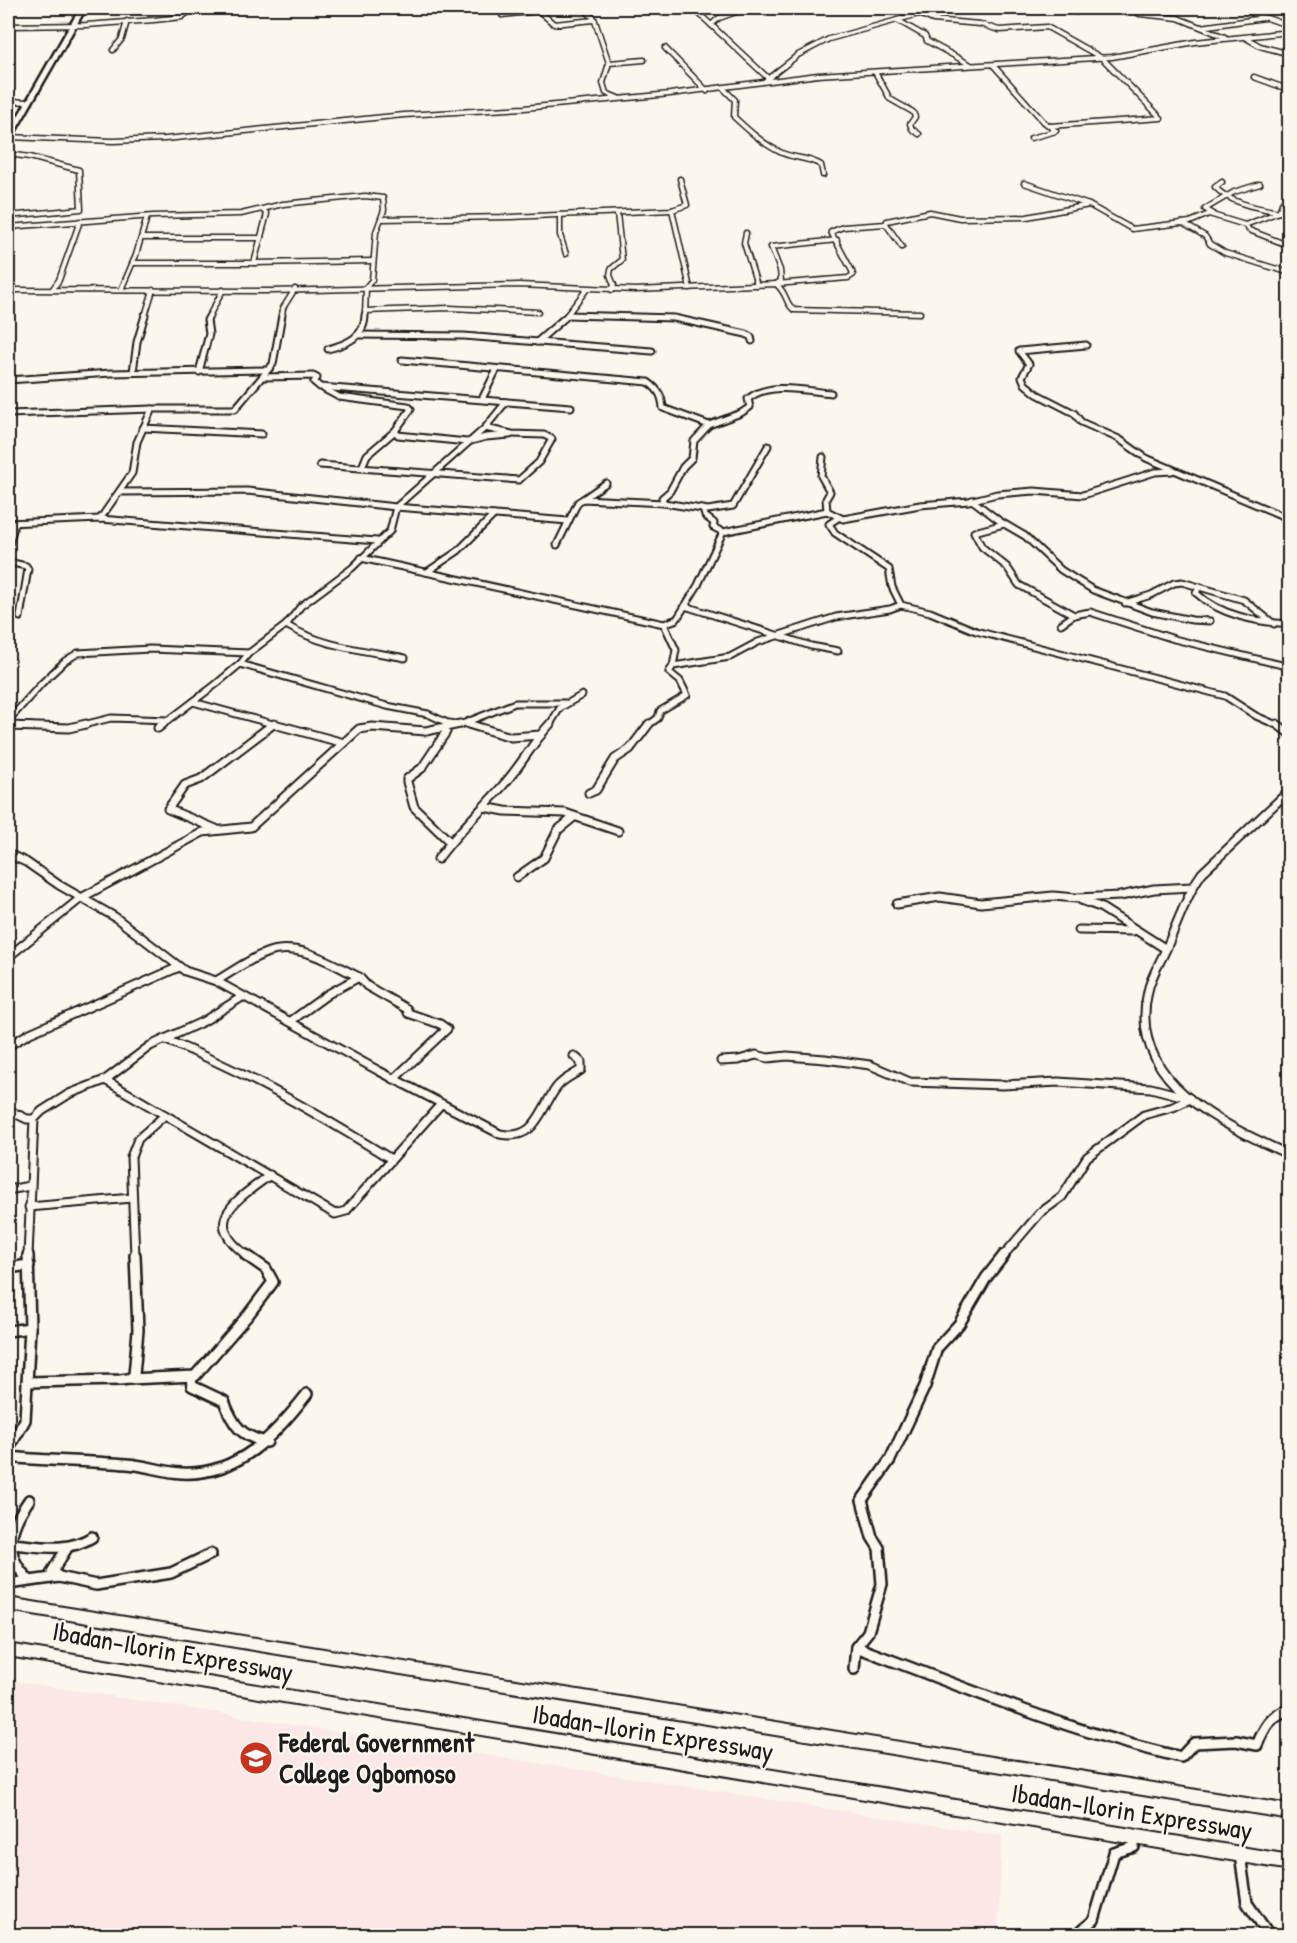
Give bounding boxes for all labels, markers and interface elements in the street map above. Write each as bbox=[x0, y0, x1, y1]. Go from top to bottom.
street label: Ibadan-Ilorin Expressway bbox=[50, 1612, 296, 1691]
street label: Ibadan-Ilorin Expressway bbox=[530, 1695, 776, 1770]
place label: Federal Government College Ogbomoso bbox=[278, 1724, 476, 1793]
school or university icon: Federal Government College Ogbomoso bbox=[238, 1740, 274, 1776]
street label: Ibadan-Ilorin Expressway bbox=[1009, 1774, 1255, 1849]

